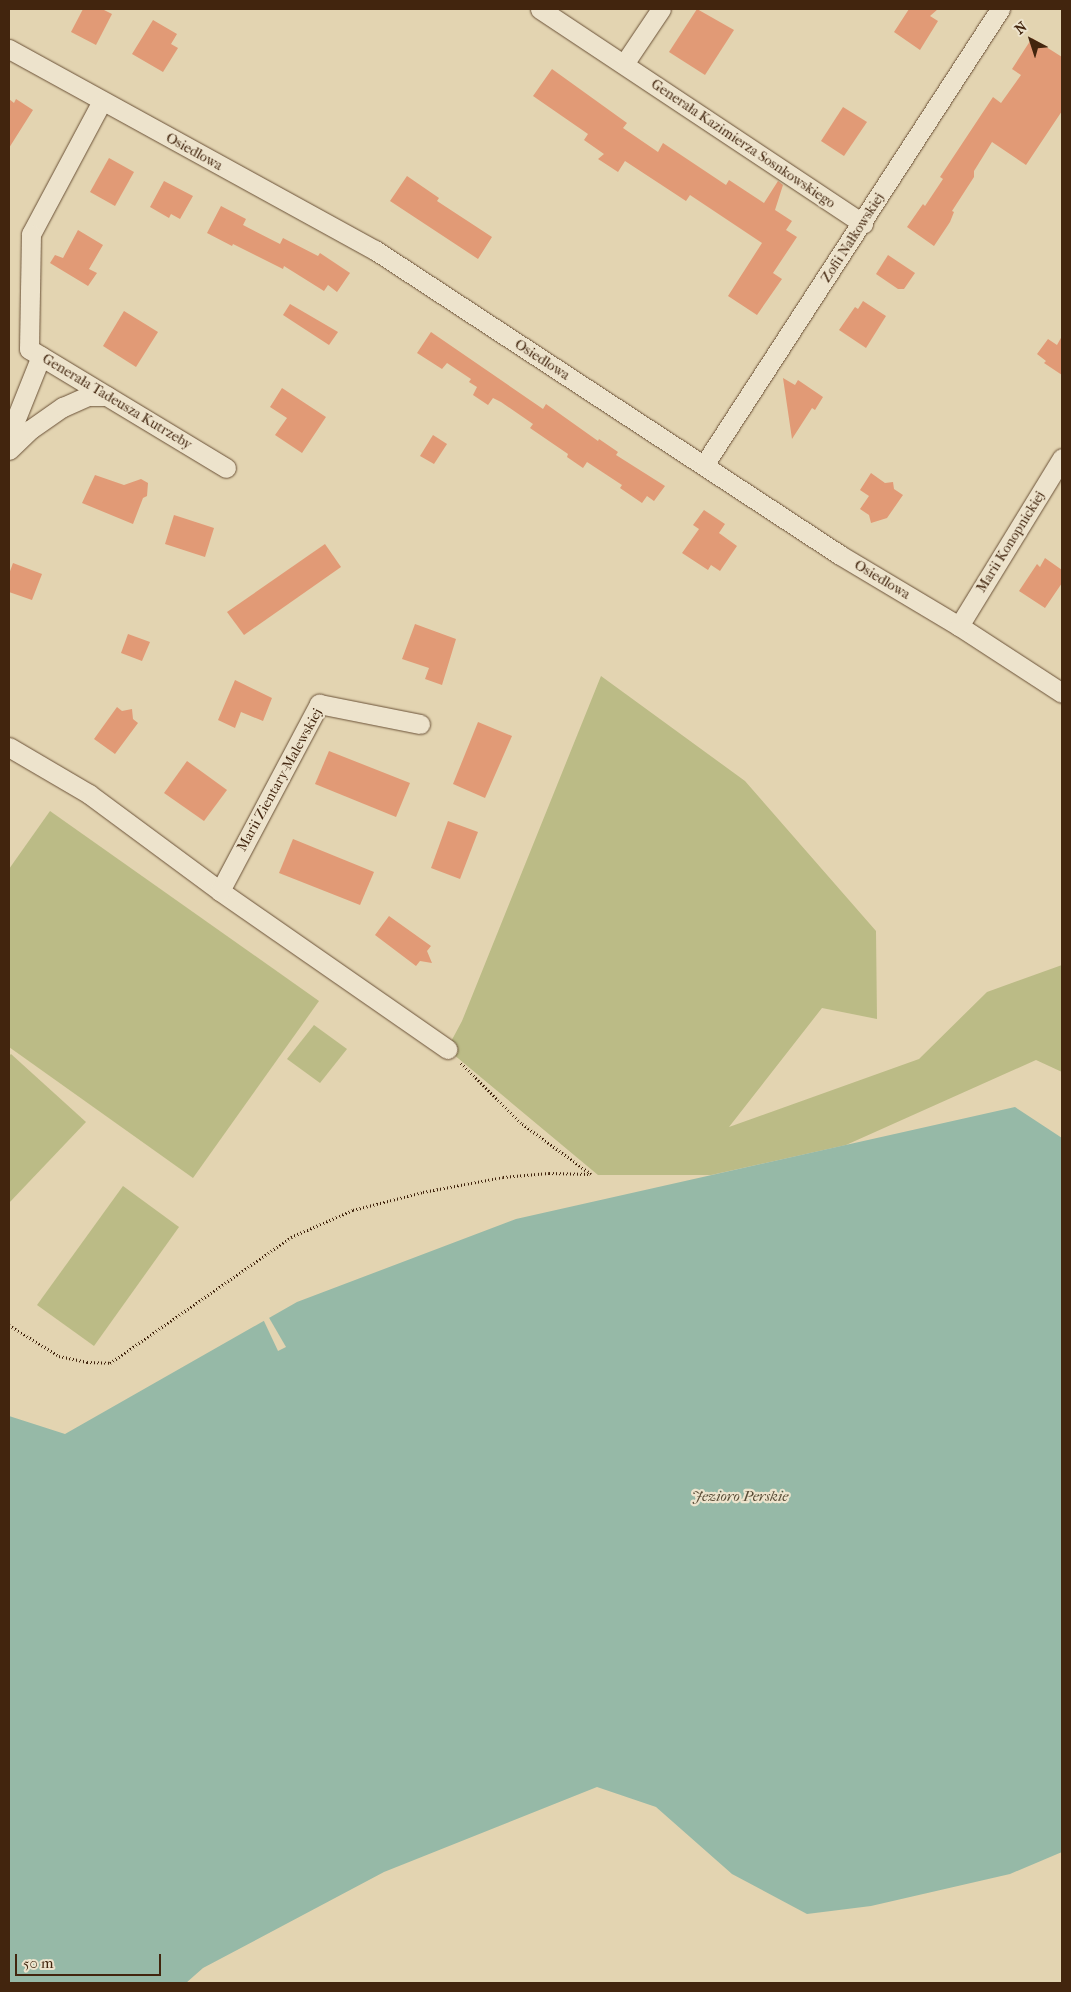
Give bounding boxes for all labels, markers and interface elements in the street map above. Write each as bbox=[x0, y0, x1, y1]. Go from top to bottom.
north arrow bbox=[1006, 15, 1056, 65]
text: N bbox=[1012, 18, 1031, 38]
street label: Generała Kazimierza Sosnkowskiego bbox=[648, 76, 838, 212]
street label: Osiedlowa bbox=[163, 130, 225, 174]
street label: Zofii Nałkowskiej bbox=[818, 190, 888, 286]
street label: Osiedlowa bbox=[511, 336, 573, 384]
street label: Generała Tadeusza Kutrzeby bbox=[39, 351, 195, 453]
street label: Marii Konopnickiej bbox=[973, 488, 1049, 596]
street label: Osiedlowa bbox=[851, 557, 913, 603]
street label: Marii Zientary-Malewskiej bbox=[234, 706, 326, 854]
water label: Jezioro Perskie bbox=[692, 1488, 788, 1506]
scale bar bbox=[18, 1944, 164, 1976]
text: 50 m bbox=[23, 1954, 53, 1972]

